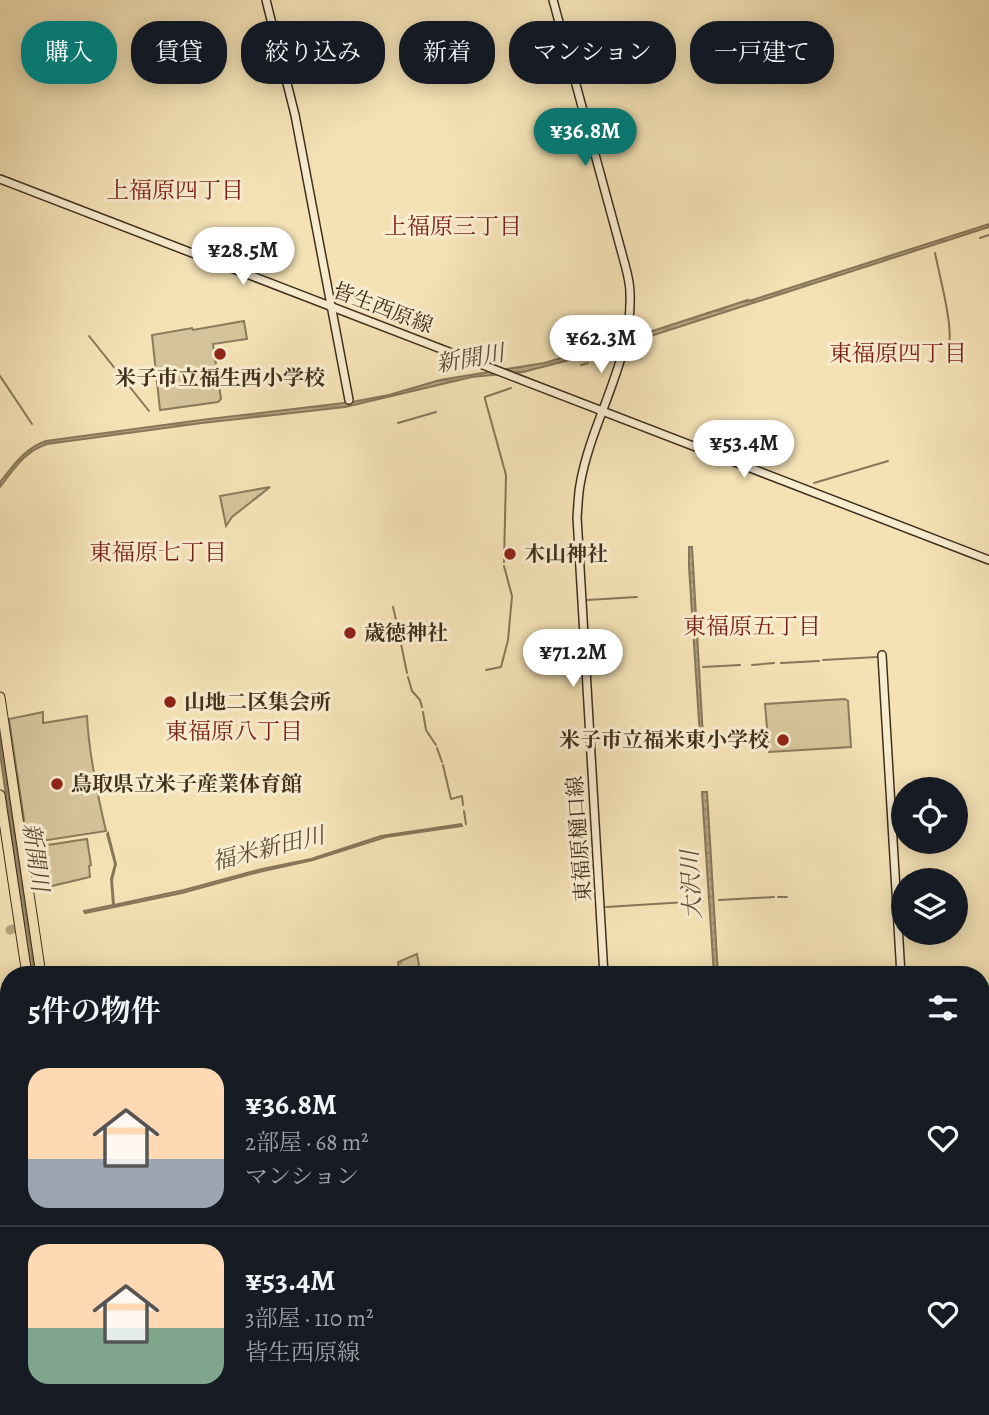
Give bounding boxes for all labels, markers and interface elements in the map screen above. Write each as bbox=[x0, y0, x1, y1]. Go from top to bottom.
chip: 購入 bbox=[21, 21, 117, 84]
chip: 賃貸 bbox=[131, 21, 227, 84]
chip: 絞り込み bbox=[241, 21, 385, 84]
chip: 新着 bbox=[399, 21, 495, 84]
chip: マンション bbox=[509, 21, 676, 84]
chip: 一戸建て bbox=[690, 21, 834, 84]
pin: ¥36.8M bbox=[528, 108, 642, 168]
text: ¥36.8M bbox=[550, 115, 620, 146]
district label: 上福原四丁目 bbox=[106, 175, 244, 206]
district label: 上福原三丁目 bbox=[384, 211, 522, 242]
pin: ¥28.5M bbox=[186, 228, 300, 287]
text: ¥28.5M bbox=[208, 234, 278, 265]
street label: 皆生西原線 bbox=[329, 276, 437, 340]
pin: ¥62.3M bbox=[544, 316, 658, 375]
text: ¥62.3M bbox=[566, 322, 636, 353]
water label: 新開川 bbox=[433, 337, 510, 380]
district label: 東福原四丁目 bbox=[829, 338, 967, 369]
marker: 米子市立福生西小学校 bbox=[212, 346, 228, 362]
place label: 米子市立福生西小学校 bbox=[115, 364, 325, 392]
pin: ¥53.4M bbox=[687, 420, 801, 480]
text: ¥53.4M bbox=[709, 427, 779, 458]
district label: 東福原七丁目 bbox=[89, 537, 227, 568]
place label: 木山神社 bbox=[524, 540, 608, 568]
marker: 木山神社 bbox=[502, 546, 518, 562]
district label: 東福原五丁目 bbox=[683, 611, 821, 642]
place label: 歳徳神社 bbox=[364, 619, 448, 647]
marker: 歳徳神社 bbox=[342, 625, 358, 641]
pin: ¥71.2M bbox=[516, 630, 630, 689]
text: ¥71.2M bbox=[539, 636, 607, 667]
place label: 山地二区集会所 bbox=[184, 688, 331, 716]
marker: 山地二区集会所 bbox=[162, 694, 178, 710]
district label: 東福原八丁目 bbox=[165, 716, 303, 747]
place label: 米子市立福米東小学校 bbox=[559, 726, 769, 754]
marker: 米子市立福米東小学校 bbox=[775, 732, 791, 748]
place label: 鳥取県立米子産業体育館 bbox=[71, 770, 302, 798]
street label: 東福原樋口線 bbox=[561, 775, 597, 903]
marker: 鳥取県立米子産業体育館 bbox=[49, 776, 65, 792]
map controls bbox=[891, 777, 968, 945]
button: locate bbox=[891, 777, 968, 854]
water label: 福米新田川 bbox=[209, 819, 331, 877]
water label: 新開川 bbox=[15, 821, 56, 896]
water label: 大沢川 bbox=[674, 847, 709, 920]
button: layers bbox=[891, 868, 968, 945]
icon: filters bbox=[924, 989, 962, 1027]
text: 5件の物件 bbox=[28, 991, 161, 1031]
text: ¥36.8M bbox=[245, 1084, 337, 1124]
icon: home bbox=[84, 1096, 168, 1180]
icon: heart bbox=[924, 1119, 962, 1157]
text: 2部屋 · 68 m² bbox=[245, 1127, 369, 1158]
text: マンション bbox=[245, 1161, 359, 1192]
text: ¥53.4M bbox=[245, 1260, 336, 1300]
icon: home bbox=[84, 1272, 168, 1356]
icon: heart bbox=[924, 1295, 962, 1333]
text: 3部屋 · 110 m² bbox=[245, 1303, 373, 1334]
text: 皆生西原線 bbox=[245, 1337, 360, 1368]

